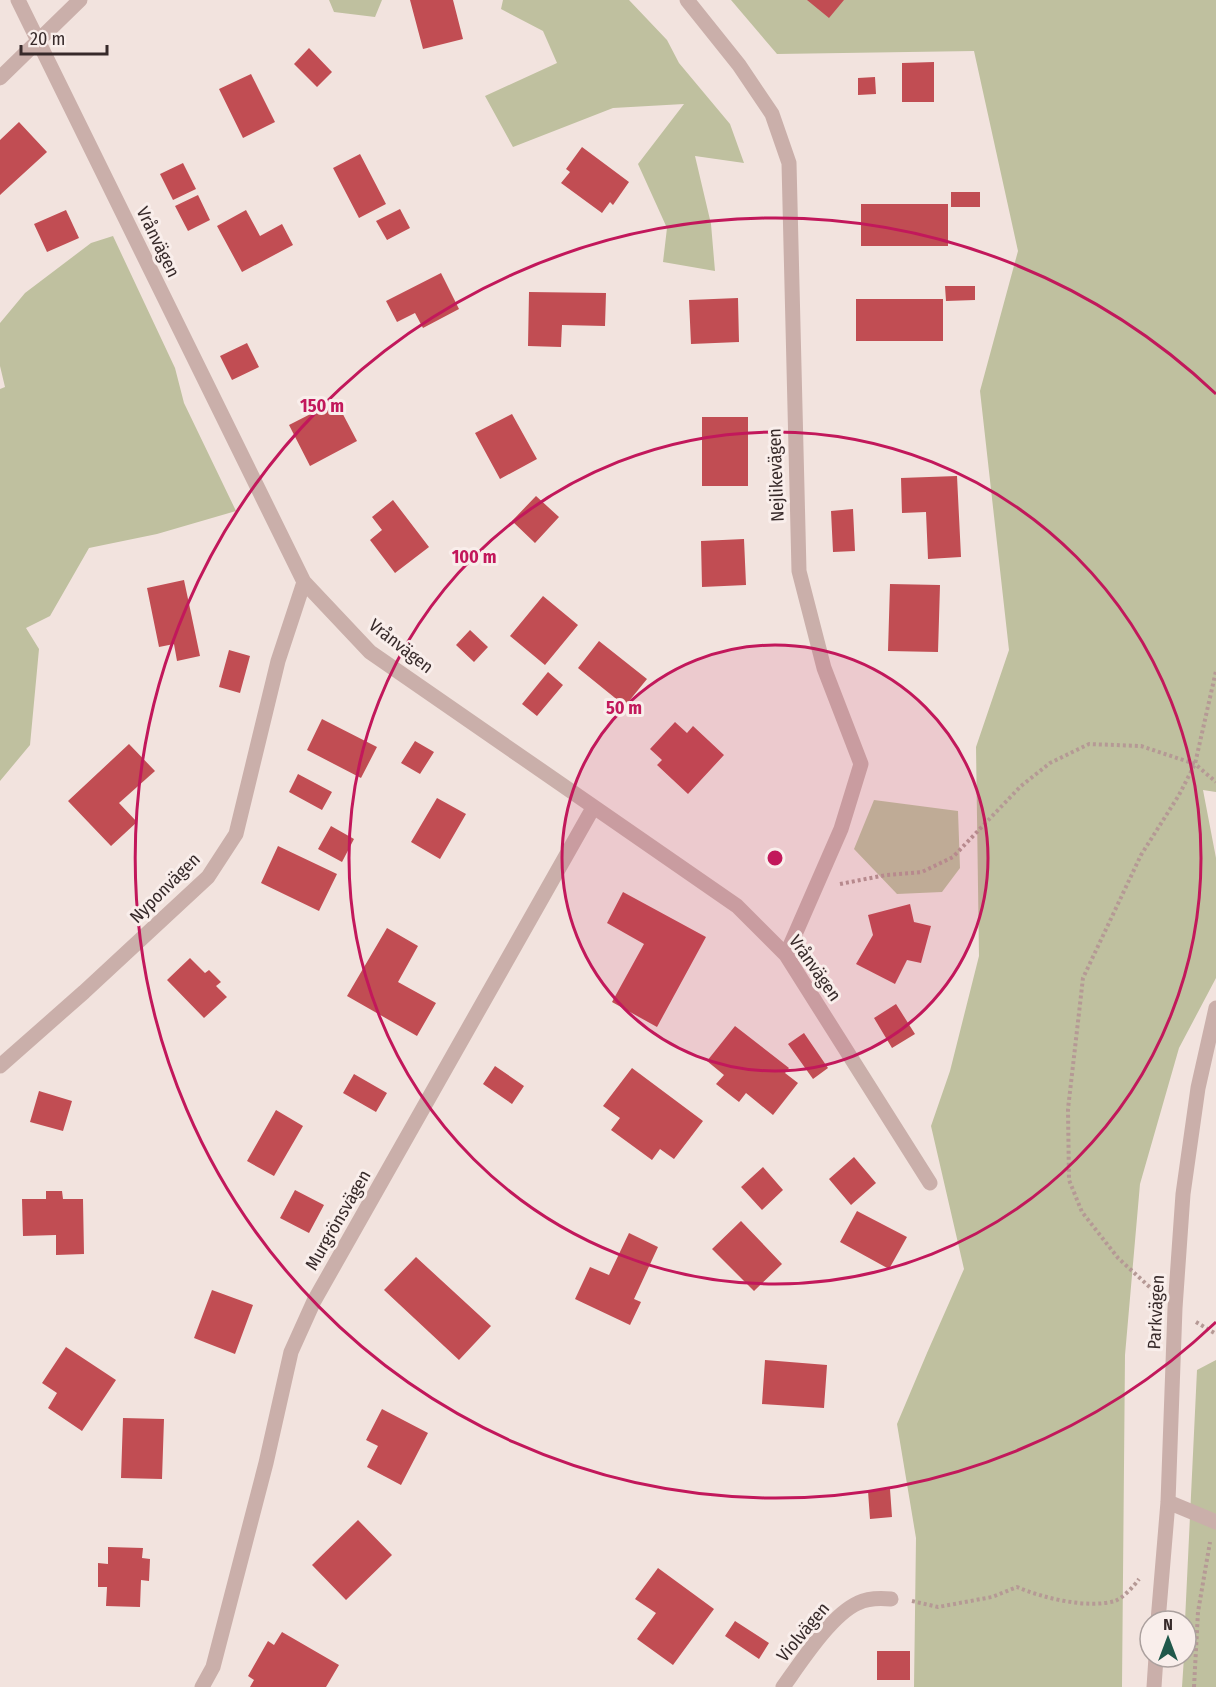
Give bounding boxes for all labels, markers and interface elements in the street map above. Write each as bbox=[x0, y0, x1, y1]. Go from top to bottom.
scale bar bbox=[21, 18, 106, 56]
text: 20 m bbox=[30, 28, 65, 50]
street label: Vrånvägen bbox=[131, 203, 185, 281]
text: 150 m bbox=[300, 395, 344, 417]
street label: Nejlikevägen bbox=[763, 428, 789, 522]
text: 100 m bbox=[452, 546, 496, 568]
street label: Vrånvägen bbox=[364, 614, 438, 678]
text: 50 m bbox=[606, 697, 642, 719]
street label: Nyponvägen bbox=[125, 848, 205, 928]
centre of rings bbox=[765, 848, 785, 868]
street label: Vrånvägen bbox=[784, 931, 846, 1005]
street label: Murgrönsvägen bbox=[301, 1166, 375, 1274]
street label: Parkvägen bbox=[1143, 1274, 1169, 1350]
street label: Violvägen bbox=[772, 1598, 834, 1666]
north arrow bbox=[1138, 1609, 1198, 1669]
text: N bbox=[1163, 1615, 1173, 1634]

